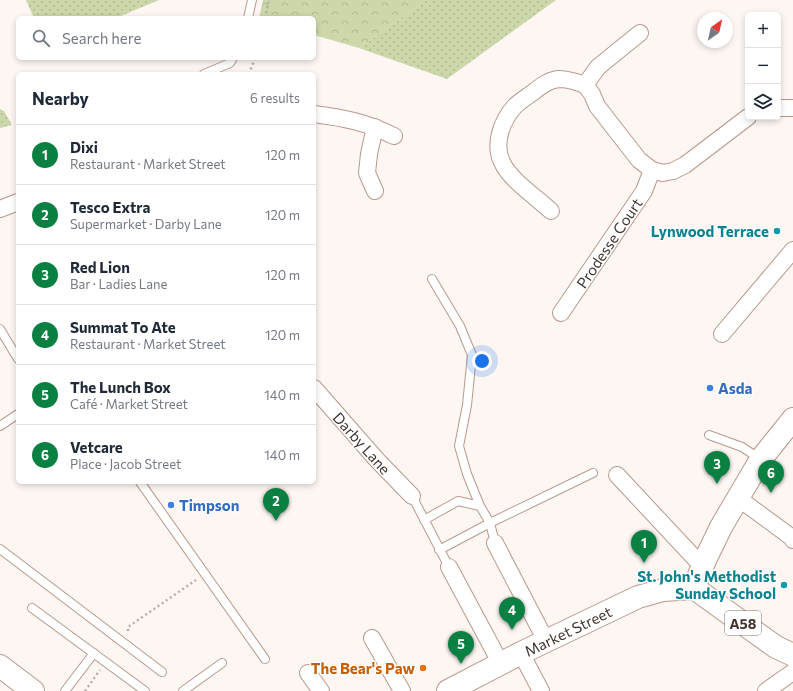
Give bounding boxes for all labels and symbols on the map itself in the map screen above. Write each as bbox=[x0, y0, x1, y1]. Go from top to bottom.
north arrow bbox=[697, 12, 733, 48]
street label: Prodesse Court bbox=[572, 195, 646, 291]
place label: Lynwood Terrace bbox=[651, 222, 769, 240]
marker: Lynwood Terrace bbox=[772, 226, 782, 236]
your location bbox=[472, 351, 492, 371]
place label: Asda bbox=[718, 379, 753, 397]
marker: Asda bbox=[705, 383, 715, 393]
street label: Darby Lane bbox=[329, 408, 395, 478]
pin: 3 bbox=[704, 451, 730, 484]
pin: 6 bbox=[758, 460, 784, 493]
pin: 2 bbox=[263, 488, 289, 521]
place label: Timpson bbox=[179, 496, 239, 514]
marker: Timpson bbox=[166, 500, 176, 510]
pin: 1 bbox=[631, 530, 657, 563]
place label: St. John's Methodist Sunday School bbox=[637, 567, 776, 602]
marker: St. John's Methodist Sunday School bbox=[779, 580, 789, 590]
pin: 4 bbox=[499, 597, 525, 630]
street label: Market Street bbox=[521, 602, 615, 660]
road number: A58 bbox=[725, 611, 761, 635]
pin: 5 bbox=[448, 631, 474, 664]
place label: The Bear's Paw bbox=[311, 659, 416, 677]
marker: The Bear's Paw bbox=[418, 663, 428, 673]

